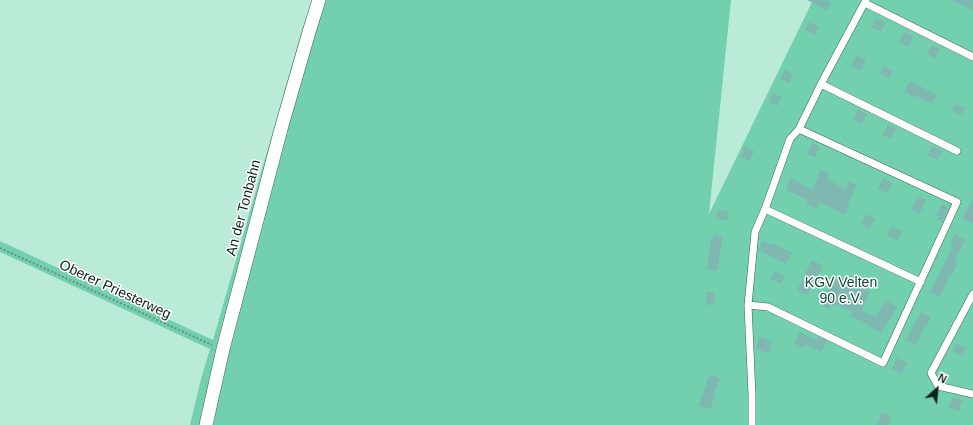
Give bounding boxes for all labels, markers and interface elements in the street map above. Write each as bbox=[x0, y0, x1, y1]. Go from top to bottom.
street label: An der Tonbahn bbox=[223, 158, 265, 258]
street label: Oberer Priesterweg bbox=[56, 257, 174, 323]
park label: KGV Velten 90 e.V. bbox=[805, 275, 877, 308]
north arrow bbox=[917, 369, 957, 409]
text: N bbox=[936, 371, 949, 385]

